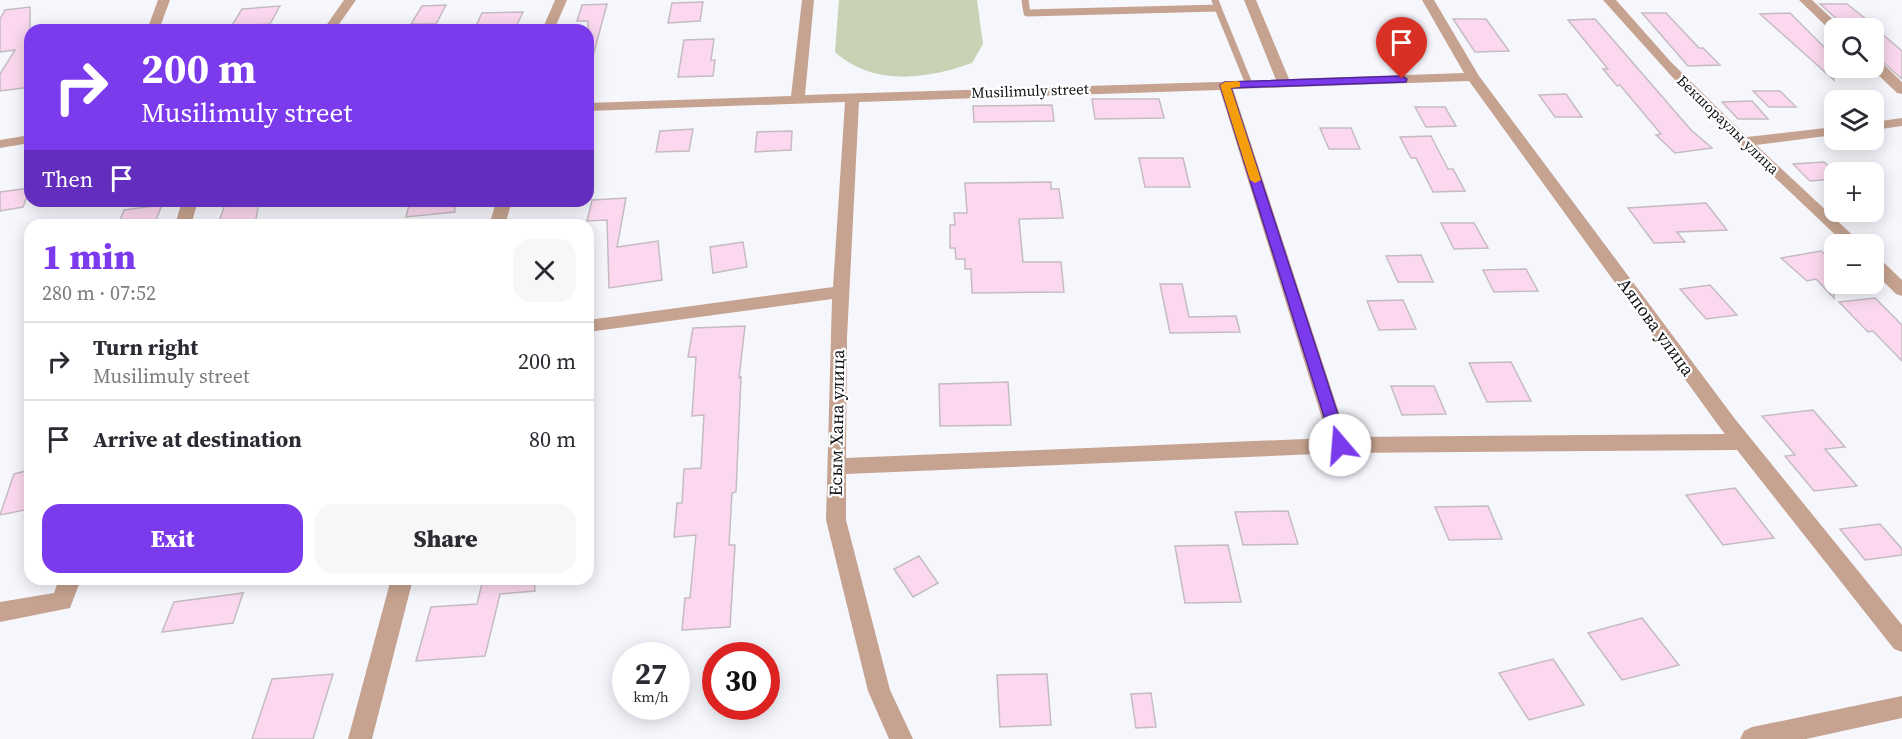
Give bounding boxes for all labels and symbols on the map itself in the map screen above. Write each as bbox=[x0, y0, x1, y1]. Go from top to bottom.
pin bbox=[1376, 17, 1427, 79]
street label: Бекшораулы улица bbox=[1673, 70, 1784, 179]
street label: Musilimuly street bbox=[971, 78, 1089, 103]
street label: Аяпова улица bbox=[1612, 273, 1701, 382]
street label: Есым Хана улица bbox=[823, 349, 850, 497]
position arrow bbox=[1308, 413, 1372, 477]
speed limit sign: 30 bbox=[702, 642, 780, 720]

